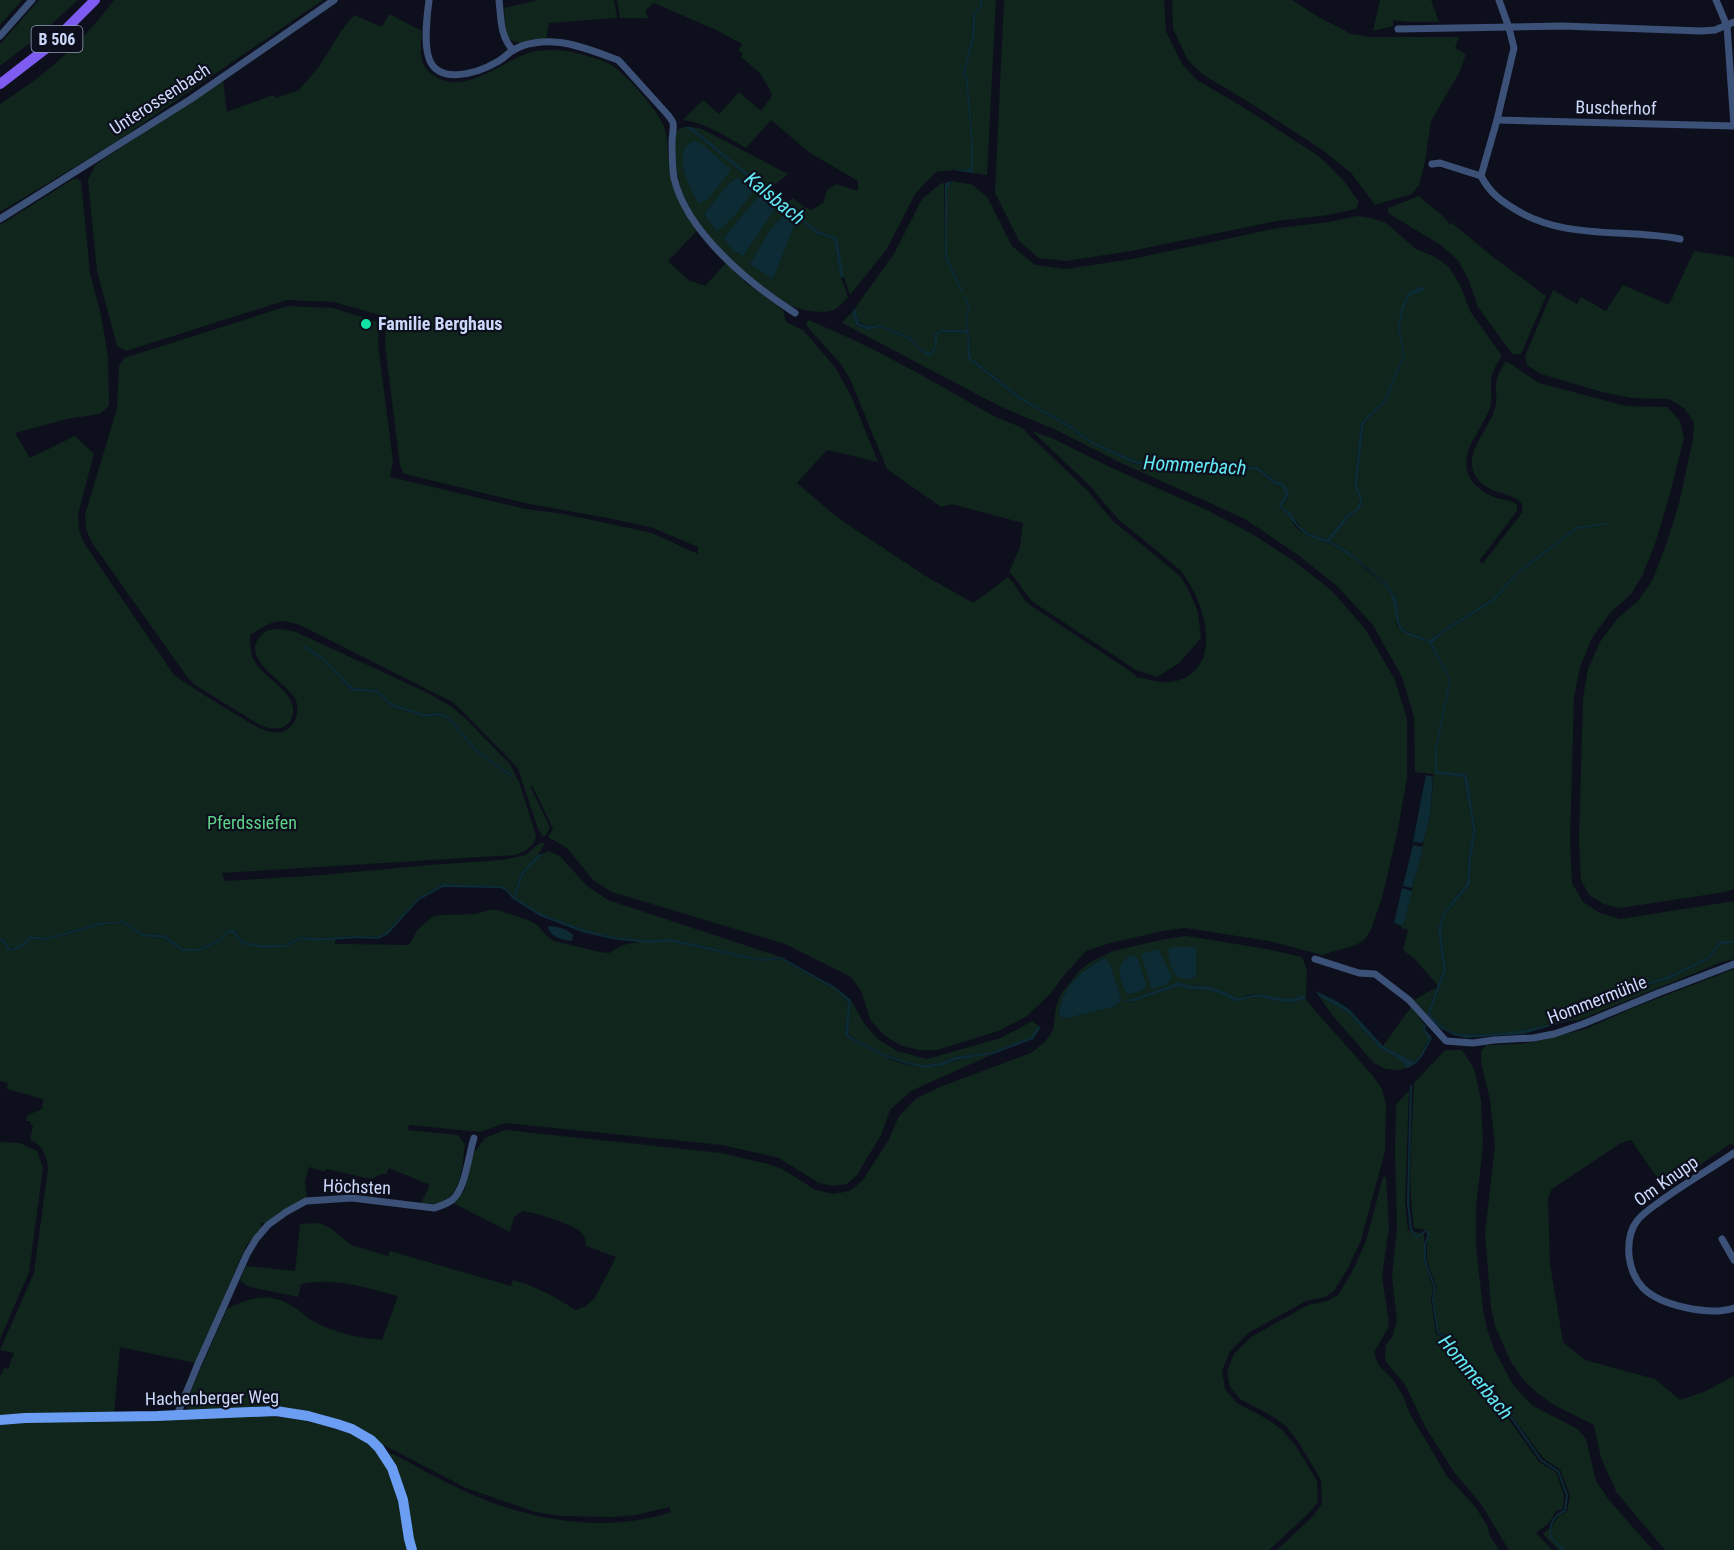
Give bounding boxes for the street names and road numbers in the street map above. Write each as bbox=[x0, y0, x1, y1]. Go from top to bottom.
road number: B 506 bbox=[32, 26, 82, 52]
street label: Unterossenbach bbox=[106, 58, 214, 139]
street label: Buscherhof bbox=[1575, 96, 1657, 119]
street label: Hommermühle bbox=[1544, 971, 1649, 1028]
street label: Om Knupp bbox=[1630, 1151, 1702, 1210]
street label: Höchsten bbox=[323, 1175, 391, 1198]
street label: Hachenberger Weg bbox=[145, 1386, 279, 1409]

